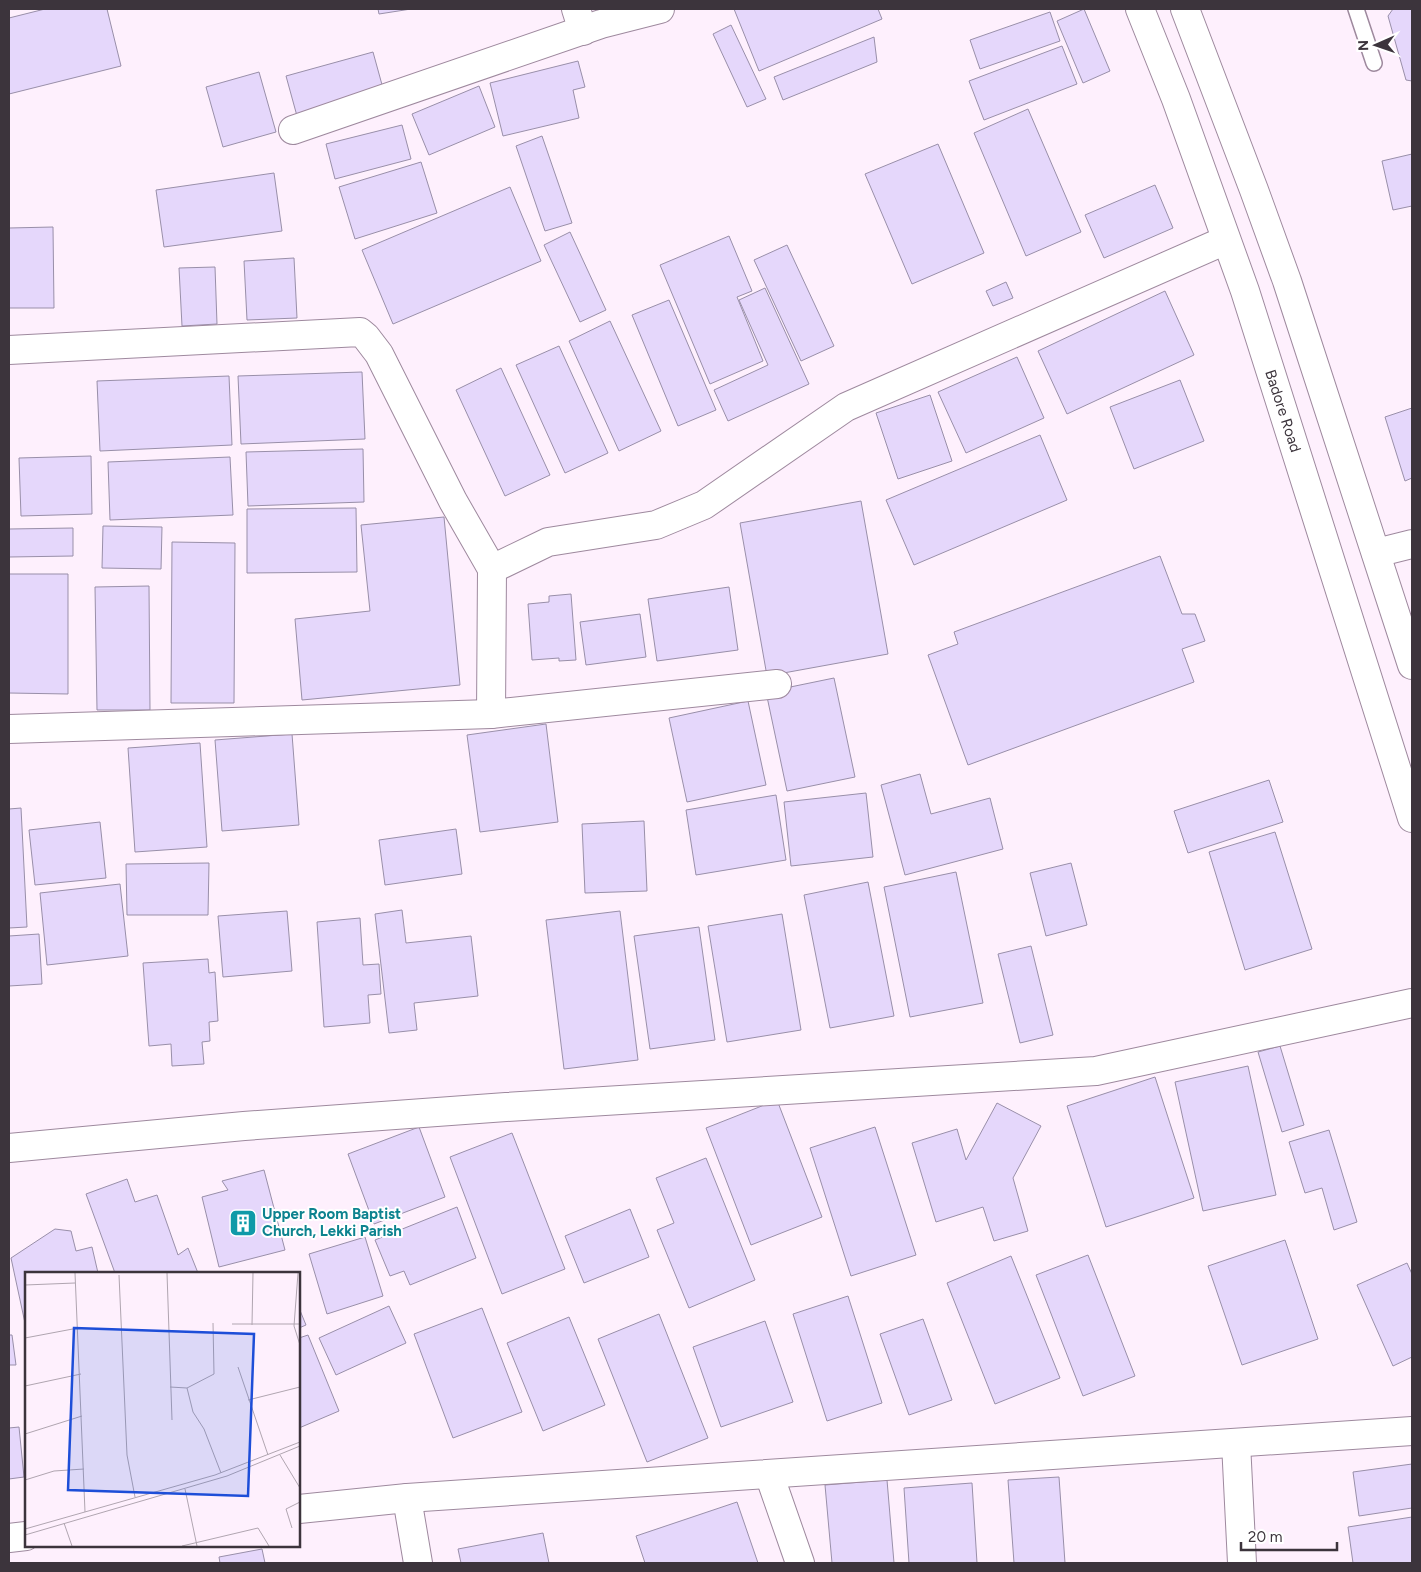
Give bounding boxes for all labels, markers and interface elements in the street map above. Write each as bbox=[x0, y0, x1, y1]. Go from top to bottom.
north arrow bbox=[1351, 20, 1401, 70]
text: N bbox=[1355, 40, 1372, 51]
street label: Badore Road bbox=[1261, 367, 1305, 455]
place label: Upper Room Baptist Church, Lekki Parish bbox=[262, 1205, 402, 1240]
building icon: Upper Room Baptist Church, Lekki Parish bbox=[228, 1208, 258, 1238]
inset map bbox=[25, 1272, 300, 1547]
scale bar bbox=[1241, 1520, 1337, 1552]
text: 20 m bbox=[1248, 1528, 1282, 1546]

